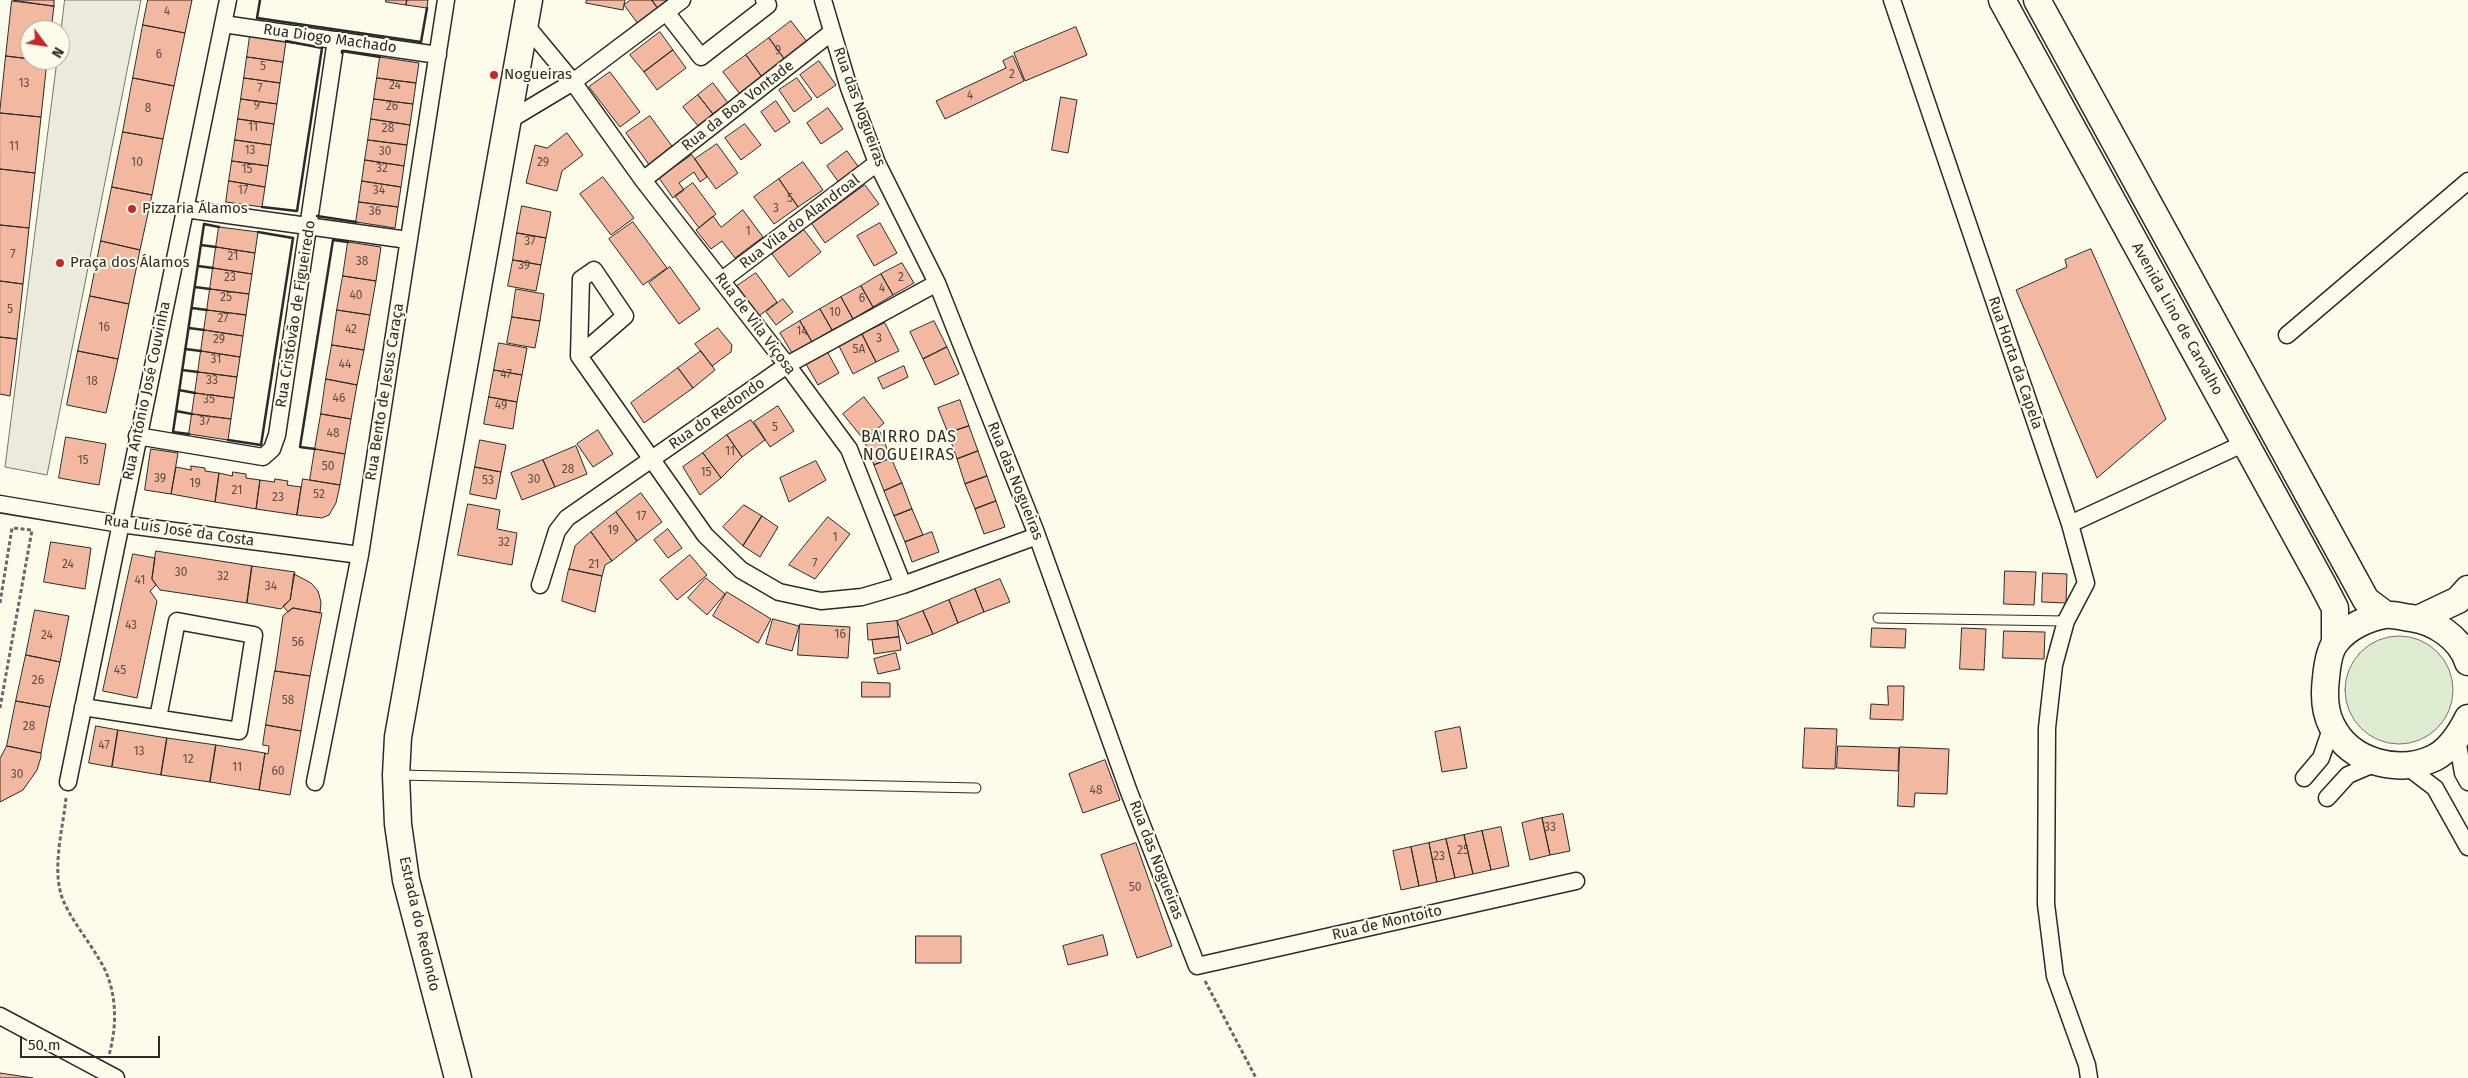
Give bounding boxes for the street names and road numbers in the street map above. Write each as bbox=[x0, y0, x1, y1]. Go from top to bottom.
street label: Rua Diogo Machado bbox=[262, 21, 398, 57]
street label: Rua das Nogueiras bbox=[829, 45, 889, 169]
street label: Rua da Boa Vontade bbox=[678, 57, 798, 155]
street label: Rua Vila do Alandroal bbox=[736, 171, 864, 273]
street label: Rua Cristóvão de Figueiredo bbox=[272, 219, 320, 409]
street label: Avenida Lino de Carvalho bbox=[2127, 239, 2227, 399]
street label: Rua de Vila Viçosa bbox=[711, 269, 799, 379]
street label: Rua Horta da Capela bbox=[1984, 294, 2046, 432]
street label: Rua António José Couvinha bbox=[119, 300, 175, 482]
street label: Rua Bento de Jesus Caraça bbox=[362, 302, 408, 482]
street label: Rua do Redondo bbox=[666, 374, 768, 454]
street label: Rua das Nogueiras bbox=[983, 419, 1047, 543]
street label: Rua Luís José da Costa bbox=[102, 512, 256, 550]
street label: Rua das Nogueiras bbox=[1125, 798, 1187, 922]
street label: Estrada do Redondo bbox=[395, 855, 443, 993]
street label: Rua de Montoito bbox=[1330, 902, 1444, 944]

